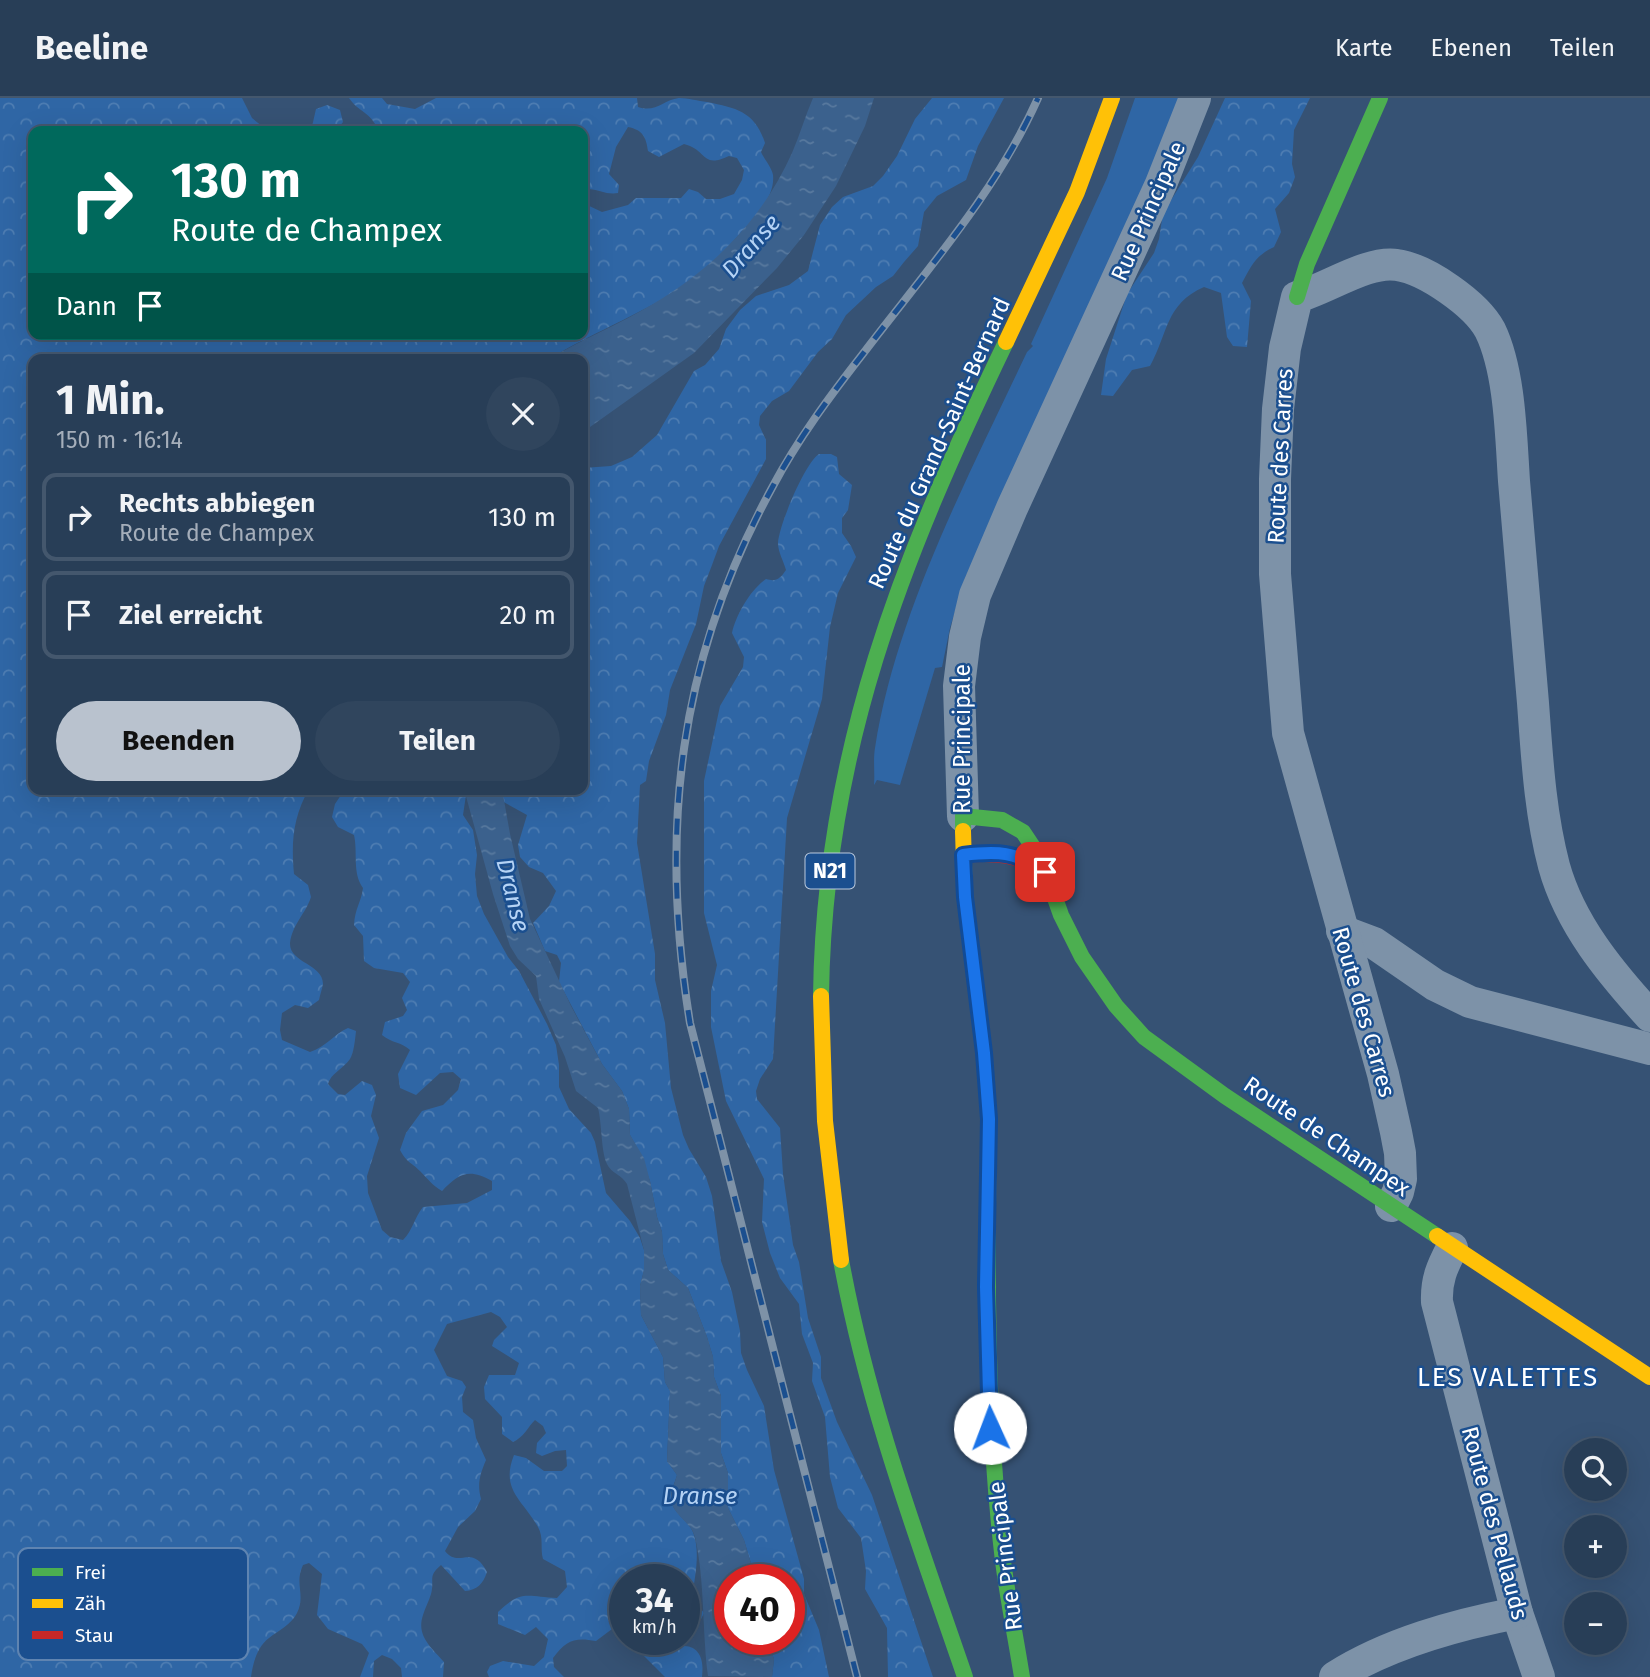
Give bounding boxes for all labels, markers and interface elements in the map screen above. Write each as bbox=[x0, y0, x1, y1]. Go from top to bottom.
text: Beeline bbox=[35, 28, 148, 68]
text: Karte bbox=[1335, 34, 1393, 62]
text: Ebenen bbox=[1431, 34, 1512, 62]
text: Teilen bbox=[1550, 34, 1615, 62]
street label: Rue Principale bbox=[1105, 137, 1191, 285]
text: 130 m bbox=[171, 151, 301, 210]
icon: right bbox=[56, 154, 147, 245]
water label: Dranse bbox=[716, 209, 786, 283]
text: Route de Champex bbox=[171, 211, 442, 249]
icon: arrive bbox=[131, 287, 169, 325]
text: Dann bbox=[56, 291, 117, 322]
street label: Route du Grand-Saint-Bernard bbox=[862, 293, 1016, 593]
street label: Route des Carres bbox=[1261, 368, 1299, 544]
text: 1 Min. bbox=[56, 375, 165, 425]
button: close bbox=[486, 377, 560, 451]
text: 150 m · 16:14 bbox=[56, 426, 183, 454]
text: Rechts abbiegen bbox=[119, 488, 315, 519]
icon: right bbox=[60, 498, 98, 536]
text: 130 m bbox=[488, 502, 556, 533]
text: Route de Champex bbox=[119, 519, 314, 547]
icon: arrive bbox=[60, 596, 98, 634]
text: Ziel erreicht bbox=[119, 600, 262, 631]
text: 20 m bbox=[499, 600, 556, 631]
street label: Rue Principale bbox=[948, 664, 976, 814]
button: Beenden bbox=[56, 701, 301, 781]
button: Teilen bbox=[315, 701, 560, 781]
pin bbox=[1015, 842, 1075, 902]
icon: arrive bbox=[1026, 853, 1064, 891]
road number: N21 bbox=[806, 854, 854, 888]
water label: Dranse bbox=[490, 855, 536, 935]
street label: Route des Carres bbox=[1326, 924, 1402, 1100]
street label: Route de Champex bbox=[1238, 1070, 1416, 1203]
district label: LES VALETTES bbox=[1417, 1362, 1599, 1393]
position arrow bbox=[953, 1391, 1027, 1465]
street label: Route des Pellauds bbox=[1456, 1423, 1534, 1623]
map controls bbox=[1564, 1438, 1627, 1655]
button: search bbox=[1564, 1438, 1627, 1501]
street label: Rue Principale bbox=[982, 1480, 1028, 1632]
water label: Dranse bbox=[663, 1482, 737, 1510]
button: + bbox=[1564, 1515, 1627, 1578]
legend bbox=[18, 1548, 248, 1660]
text: Frei bbox=[75, 1561, 106, 1584]
speed limit sign: 40 bbox=[714, 1564, 805, 1655]
text: 34 bbox=[636, 1579, 673, 1621]
text: Zäh bbox=[75, 1592, 106, 1615]
button: − bbox=[1564, 1592, 1627, 1655]
text: km/h bbox=[632, 1616, 677, 1638]
text: Stau bbox=[75, 1624, 113, 1647]

